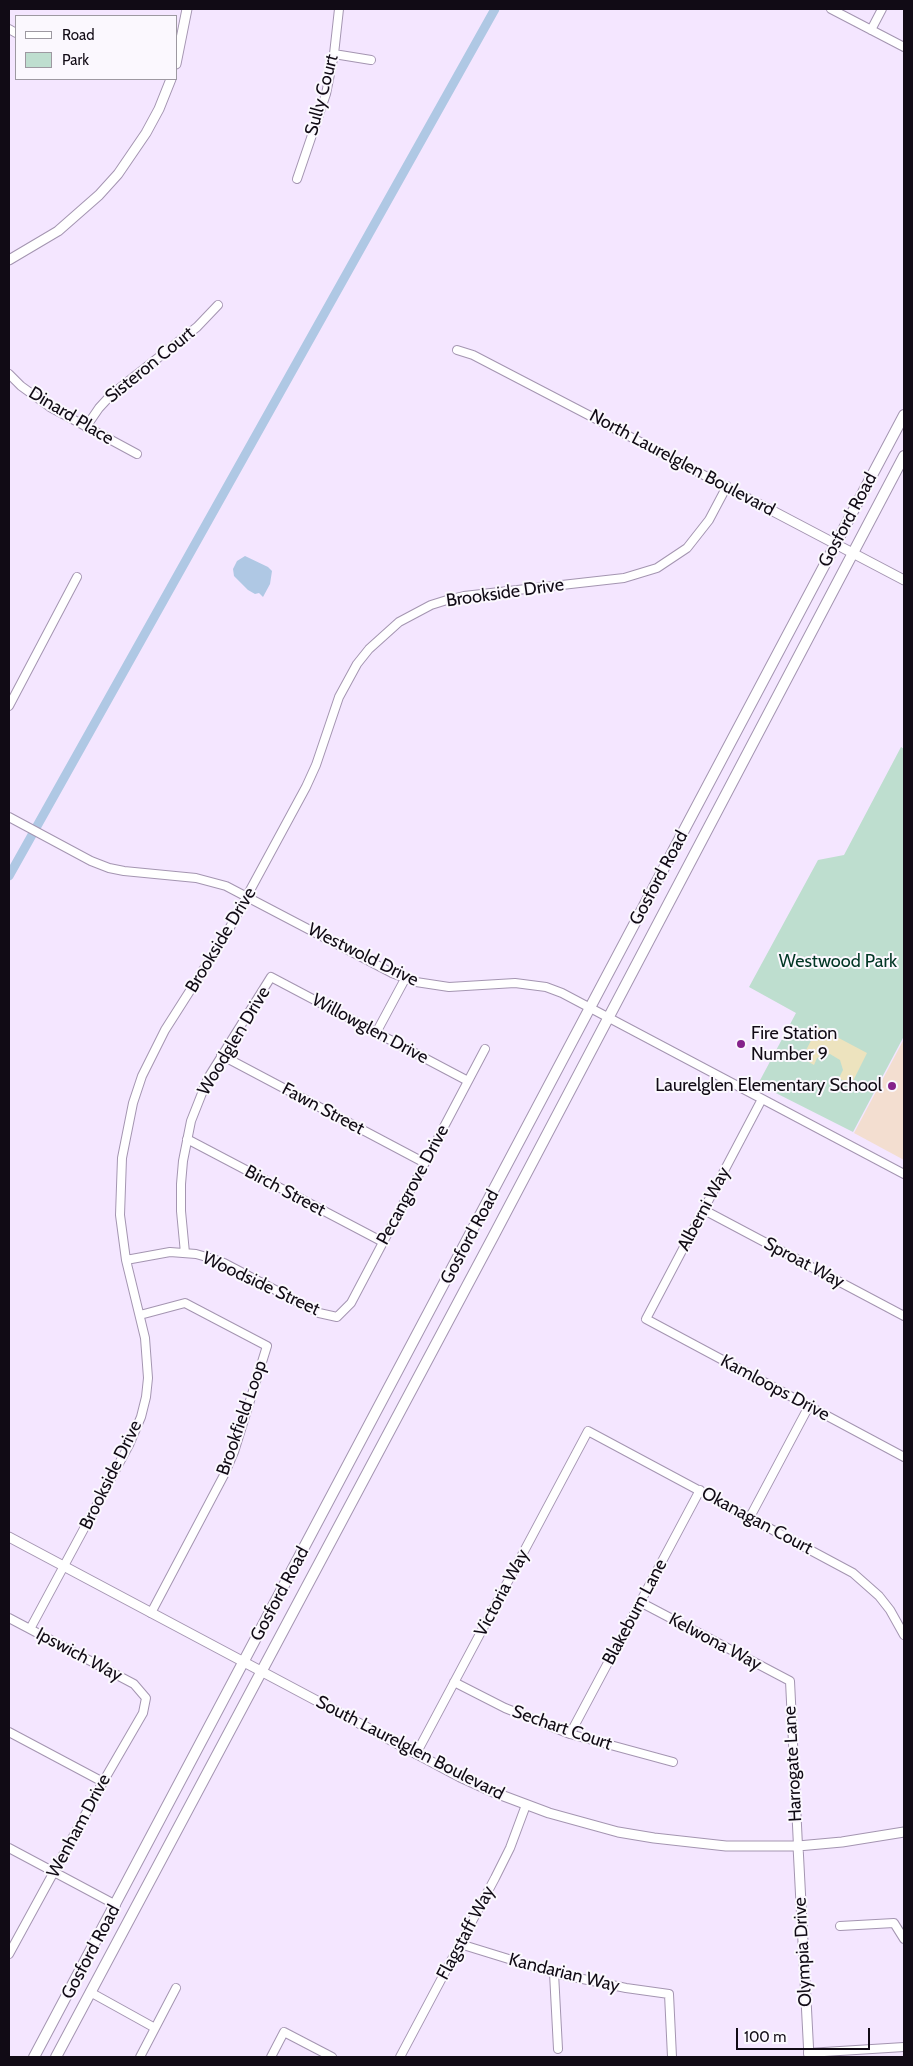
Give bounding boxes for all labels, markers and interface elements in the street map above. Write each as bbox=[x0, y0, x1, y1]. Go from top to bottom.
legend bbox=[15, 15, 178, 80]
text: Road bbox=[62, 26, 95, 44]
text: Park bbox=[62, 51, 89, 69]
street label: Sully Court bbox=[301, 52, 343, 138]
street label: Sisteron Court bbox=[101, 323, 199, 407]
street label: Dinard Place bbox=[25, 382, 117, 450]
street label: North Laurelglen Boulevard bbox=[586, 405, 778, 521]
street label: Gosford Road bbox=[814, 469, 882, 571]
street label: Brookside Drive bbox=[445, 574, 565, 612]
street label: Gosford Road bbox=[625, 827, 693, 929]
street label: Brookside Drive bbox=[181, 883, 261, 997]
street label: Westwold Drive bbox=[304, 919, 422, 991]
park label: Westwood Park bbox=[779, 951, 897, 973]
street label: Woodglen Drive bbox=[193, 983, 275, 1099]
street label: Willowglen Drive bbox=[308, 989, 432, 1069]
place label: Fire Station Number 9 bbox=[751, 1023, 837, 1066]
marker: Fire Station Number 9 bbox=[735, 1038, 747, 1050]
place label: Laurelglen Elementary School bbox=[655, 1075, 882, 1097]
street label: Fawn Street bbox=[278, 1078, 368, 1140]
marker: Laurelglen Elementary School bbox=[886, 1080, 898, 1092]
street label: Pecangrove Drive bbox=[372, 1121, 454, 1249]
street label: Birch Street bbox=[241, 1161, 329, 1221]
street label: Alberni Way bbox=[673, 1163, 735, 1255]
street label: Gosford Road bbox=[436, 1186, 504, 1288]
street label: Sproat Way bbox=[760, 1233, 848, 1293]
street label: Woodside Street bbox=[199, 1247, 323, 1321]
street label: Kamloops Drive bbox=[717, 1350, 833, 1426]
street label: Brookfield Loop bbox=[212, 1358, 272, 1478]
street label: Brookside Drive bbox=[75, 1417, 147, 1533]
street label: Okanagan Court bbox=[698, 1483, 816, 1559]
street label: Gosford Road bbox=[246, 1543, 314, 1645]
street label: Victoria Way bbox=[470, 1546, 534, 1640]
street label: Blakeburn Lane bbox=[598, 1555, 672, 1669]
street label: Kelwona Way bbox=[665, 1608, 765, 1676]
street label: Ipswich Way bbox=[32, 1623, 126, 1687]
street label: South Laurelglen Boulevard bbox=[312, 1691, 508, 1805]
street label: Sechart Court bbox=[509, 1701, 615, 1755]
street label: Harrogate Lane bbox=[779, 1706, 807, 1822]
street label: Wenham Drive bbox=[43, 1771, 115, 1881]
street label: Flagstaff Way bbox=[432, 1882, 500, 1984]
street label: Olympia Drive bbox=[789, 1897, 817, 2007]
street label: Gosford Road bbox=[57, 1901, 125, 2003]
street label: Kandarian Way bbox=[506, 1949, 622, 1997]
scale bar bbox=[738, 2018, 872, 2050]
text: 100 m bbox=[744, 2028, 786, 2046]

